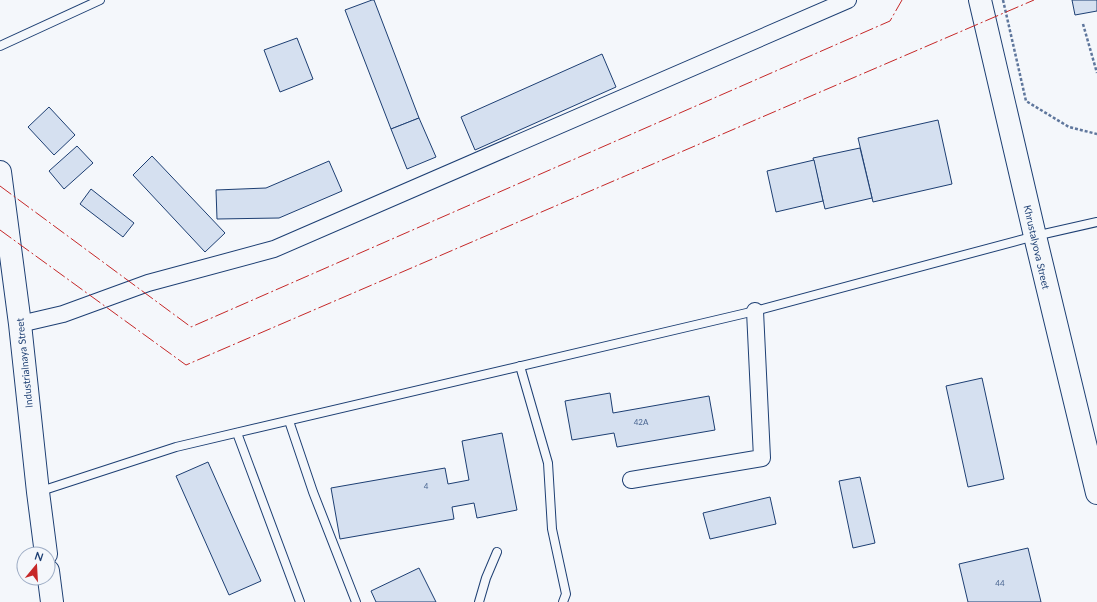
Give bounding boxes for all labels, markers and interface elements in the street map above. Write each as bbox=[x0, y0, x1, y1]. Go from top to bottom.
street label: Khrustalyova Street bbox=[1021, 204, 1053, 291]
street label: Industrialnaya Street bbox=[13, 317, 35, 408]
house number: 42А bbox=[634, 417, 649, 427]
house number: 4 bbox=[424, 481, 429, 491]
north arrow bbox=[16, 546, 56, 586]
text: N bbox=[33, 549, 45, 564]
house number: 44 bbox=[995, 578, 1005, 588]

